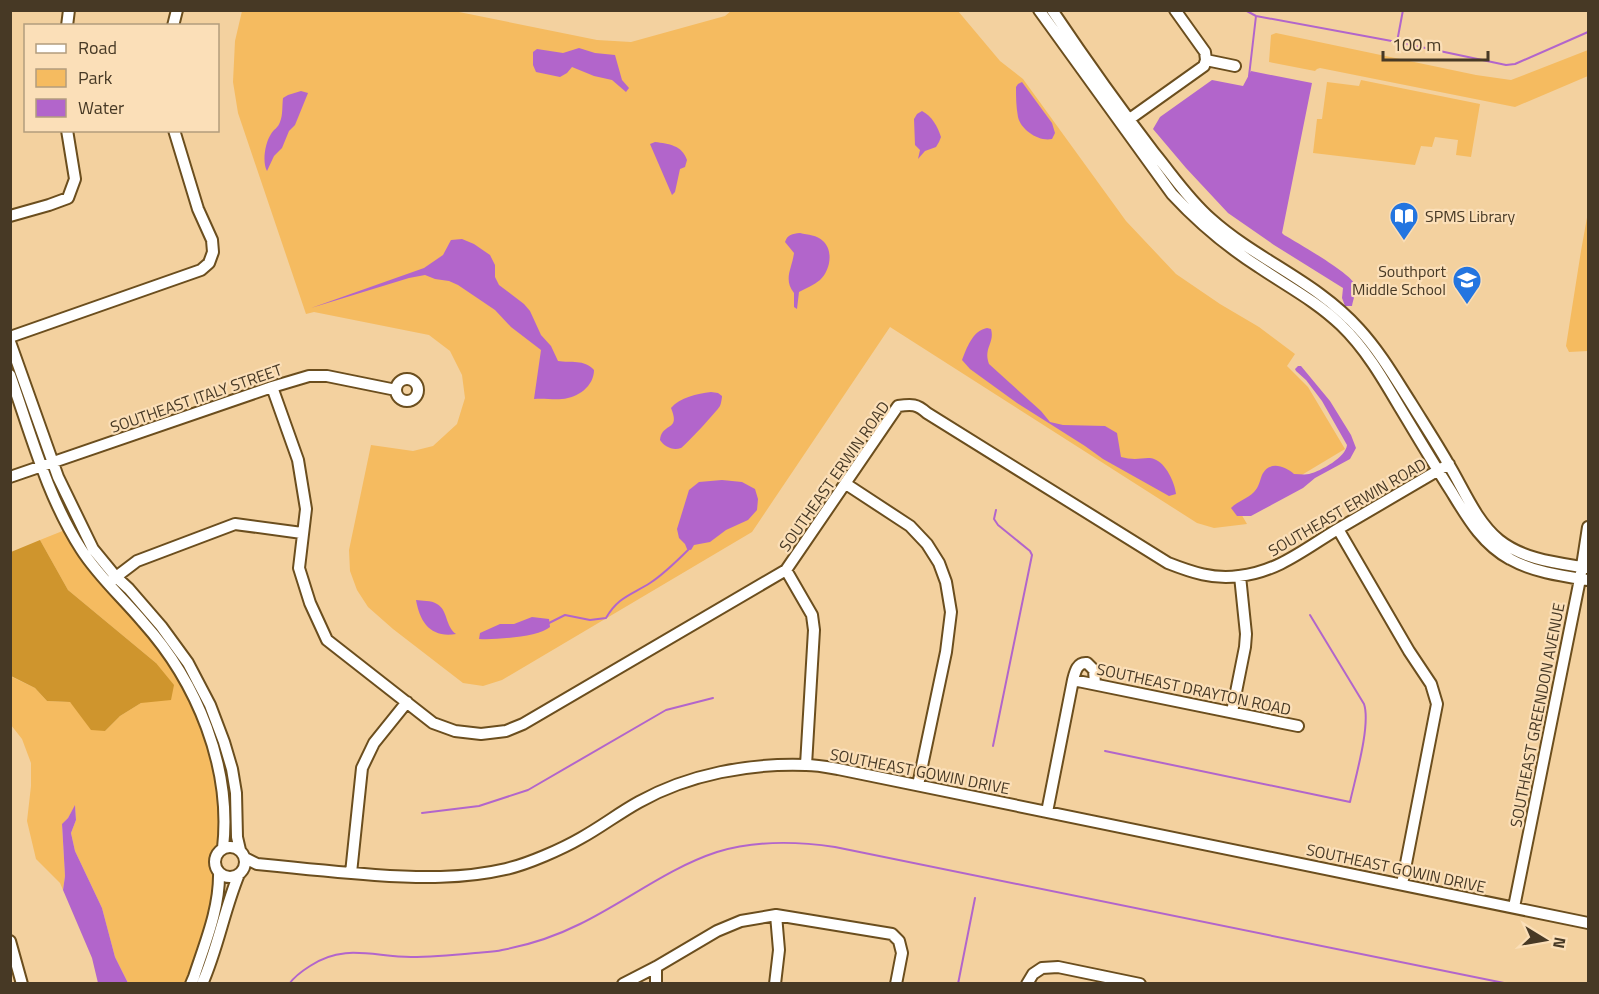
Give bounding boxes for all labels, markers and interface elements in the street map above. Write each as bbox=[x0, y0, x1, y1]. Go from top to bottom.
legend bbox=[24, 24, 219, 132]
scale bar bbox=[1383, 24, 1488, 62]
text: 100 m bbox=[1392, 31, 1441, 58]
text: Road bbox=[78, 34, 117, 61]
text: Park bbox=[78, 64, 113, 91]
text: Water bbox=[78, 94, 124, 121]
library icon: SPMS Library bbox=[1388, 200, 1420, 242]
place label: SPMS Library bbox=[1425, 204, 1515, 228]
place label: Southport Middle School bbox=[1352, 259, 1446, 301]
school or university icon: Southport Middle School bbox=[1451, 264, 1483, 306]
street label: SOUTHEAST ITALY STREET bbox=[107, 357, 286, 439]
street label: SOUTHEAST ERWIN ROAD bbox=[773, 396, 895, 556]
street label: SOUTHEAST ERWIN ROAD bbox=[1264, 452, 1430, 562]
street label: SOUTHEAST GREENDON AVENUE bbox=[1503, 601, 1571, 829]
street label: SOUTHEAST DRAYTON ROAD bbox=[1095, 657, 1293, 721]
street label: SOUTHEAST GOWIN DRIVE bbox=[828, 742, 1012, 800]
street label: SOUTHEAST GOWIN DRIVE bbox=[1304, 837, 1488, 899]
north arrow bbox=[1515, 910, 1575, 970]
text: N bbox=[1547, 935, 1573, 951]

